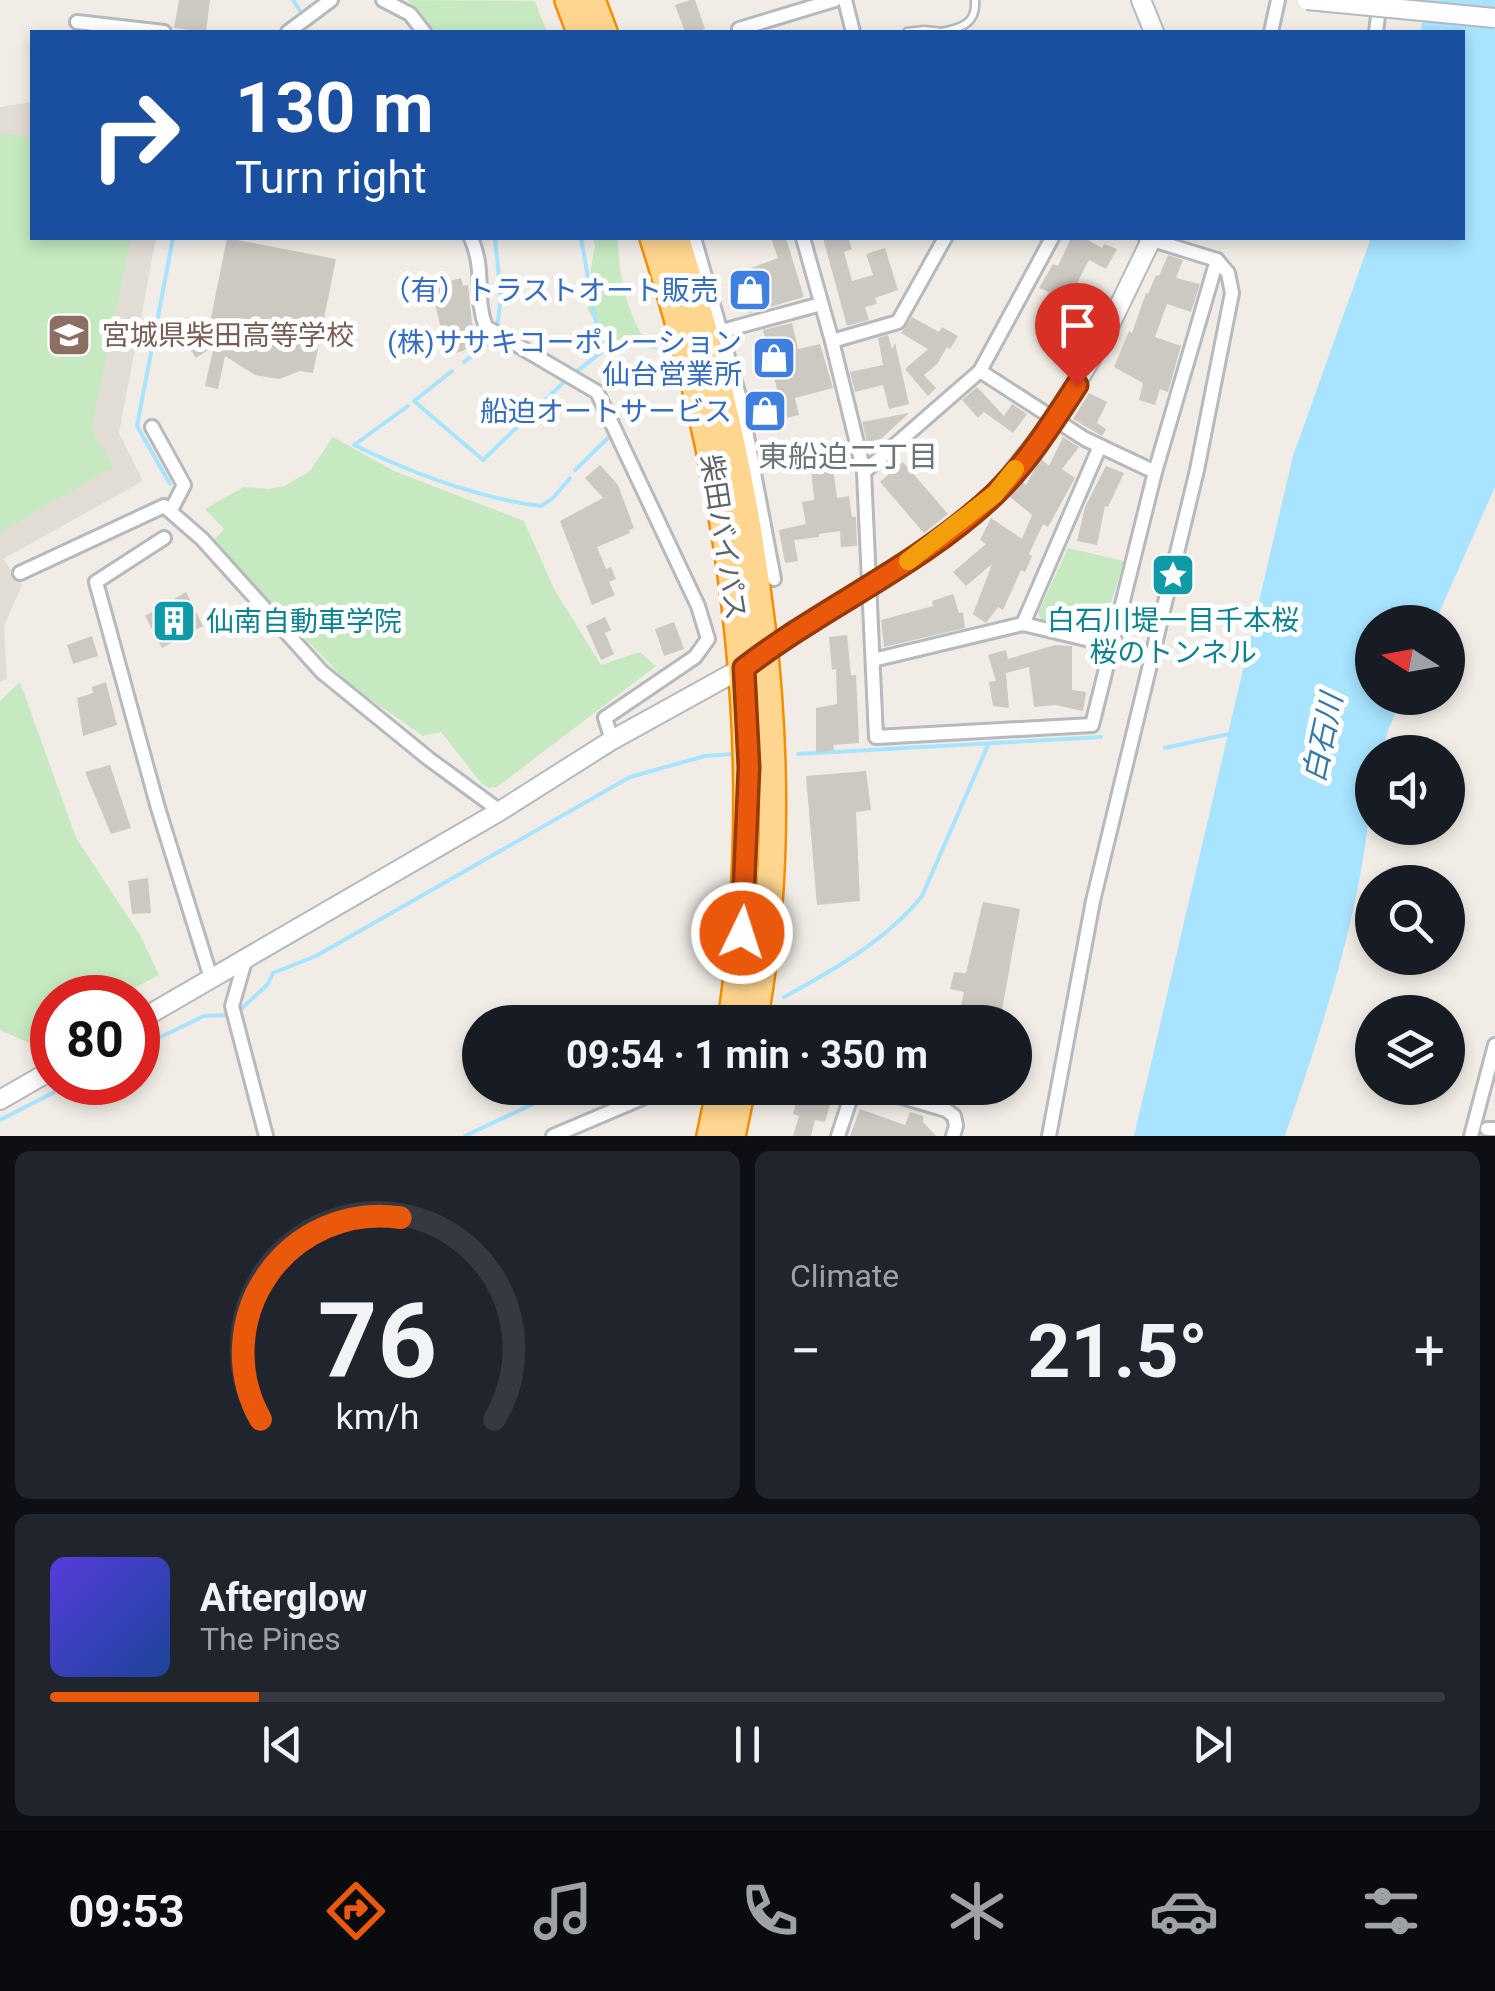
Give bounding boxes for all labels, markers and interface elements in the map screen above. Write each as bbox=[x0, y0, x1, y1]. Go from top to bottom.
text: 130 m bbox=[235, 67, 434, 149]
icon: right bbox=[70, 70, 200, 200]
text: Turn right bbox=[235, 151, 427, 204]
shop icon: （有）トラストオート販売 bbox=[727, 267, 773, 313]
place label: （有）トラストオート販売 bbox=[383, 274, 718, 307]
pin bbox=[1035, 283, 1120, 386]
icon: arrive bbox=[1050, 298, 1105, 353]
school or university icon: 宮城県柴田高等学校 bbox=[46, 312, 92, 358]
place label: 宮城県柴田高等学校 bbox=[102, 319, 354, 352]
place label: (株)ササキコーポレーション 仙台営業所 bbox=[387, 326, 742, 391]
shop icon: (株)ササキコーポレーション 仙台営業所 bbox=[751, 335, 797, 381]
shop icon: 船迫オートサービス bbox=[742, 388, 788, 434]
place label: 船迫オートサービス bbox=[480, 395, 732, 428]
district label: 東船迫二丁目 bbox=[758, 439, 938, 474]
street label: 柴田バイパス bbox=[694, 452, 753, 622]
place icon: 白石川堤一目千本桜 桜のトンネル bbox=[1150, 552, 1196, 598]
building icon: 仙南自動車学院 bbox=[151, 598, 197, 644]
place label: 白石川堤一目千本桜 桜のトンネル bbox=[1047, 604, 1299, 669]
place label: 仙南自動車学院 bbox=[206, 605, 402, 638]
north arrow bbox=[1355, 605, 1465, 715]
map controls bbox=[1355, 605, 1465, 1105]
water label: 白石川 bbox=[1296, 687, 1350, 786]
button: sound bbox=[1355, 735, 1465, 845]
button: search bbox=[1355, 865, 1465, 975]
position arrow bbox=[690, 881, 794, 985]
speed limit sign: 80 bbox=[30, 975, 160, 1105]
button: layers bbox=[1355, 995, 1465, 1105]
text: 09:54 · 1 min · 350 m bbox=[566, 1033, 928, 1077]
text: Climate bbox=[790, 1257, 899, 1295]
text: 76 bbox=[318, 1281, 437, 1402]
text: 21.5° bbox=[1028, 1307, 1208, 1395]
text: − bbox=[790, 1319, 821, 1383]
text: + bbox=[1414, 1319, 1445, 1383]
text: km/h bbox=[336, 1396, 419, 1438]
text: Afterglow bbox=[200, 1576, 367, 1620]
text: The Pines bbox=[200, 1620, 341, 1658]
icon: previous bbox=[255, 1717, 310, 1772]
icon: pause bbox=[720, 1717, 775, 1772]
icon: next bbox=[1185, 1717, 1240, 1772]
icon: directions bbox=[321, 1876, 391, 1946]
icon: music bbox=[528, 1876, 598, 1946]
icon: phone bbox=[735, 1876, 805, 1946]
icon: climate bbox=[942, 1876, 1012, 1946]
icon: car bbox=[1149, 1876, 1219, 1946]
icon: filters bbox=[1356, 1876, 1426, 1946]
text: 09:53 bbox=[69, 1885, 184, 1938]

